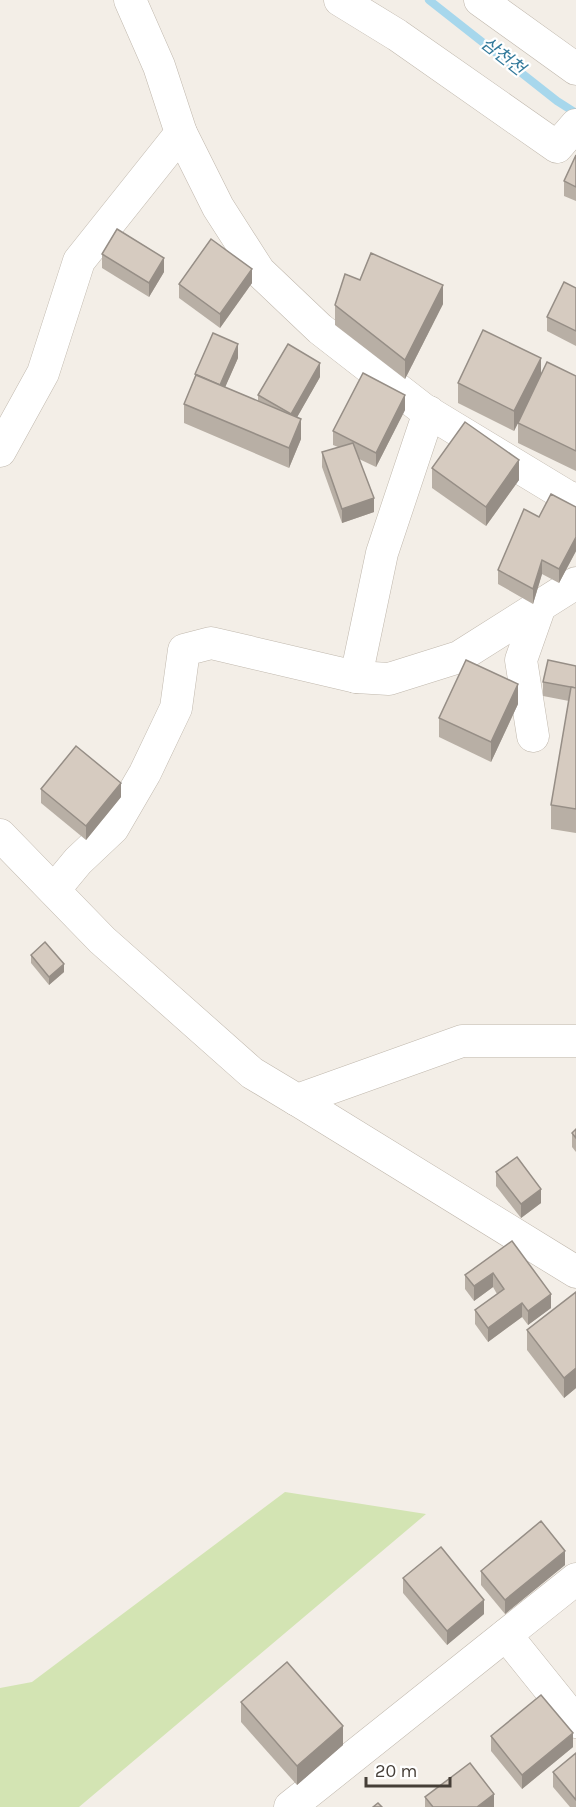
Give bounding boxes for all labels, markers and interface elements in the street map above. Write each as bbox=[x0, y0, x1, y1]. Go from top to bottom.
water label: 삼천천 bbox=[477, 32, 531, 81]
scale bar bbox=[366, 1750, 450, 1788]
text: 20 m bbox=[375, 1760, 417, 1782]

